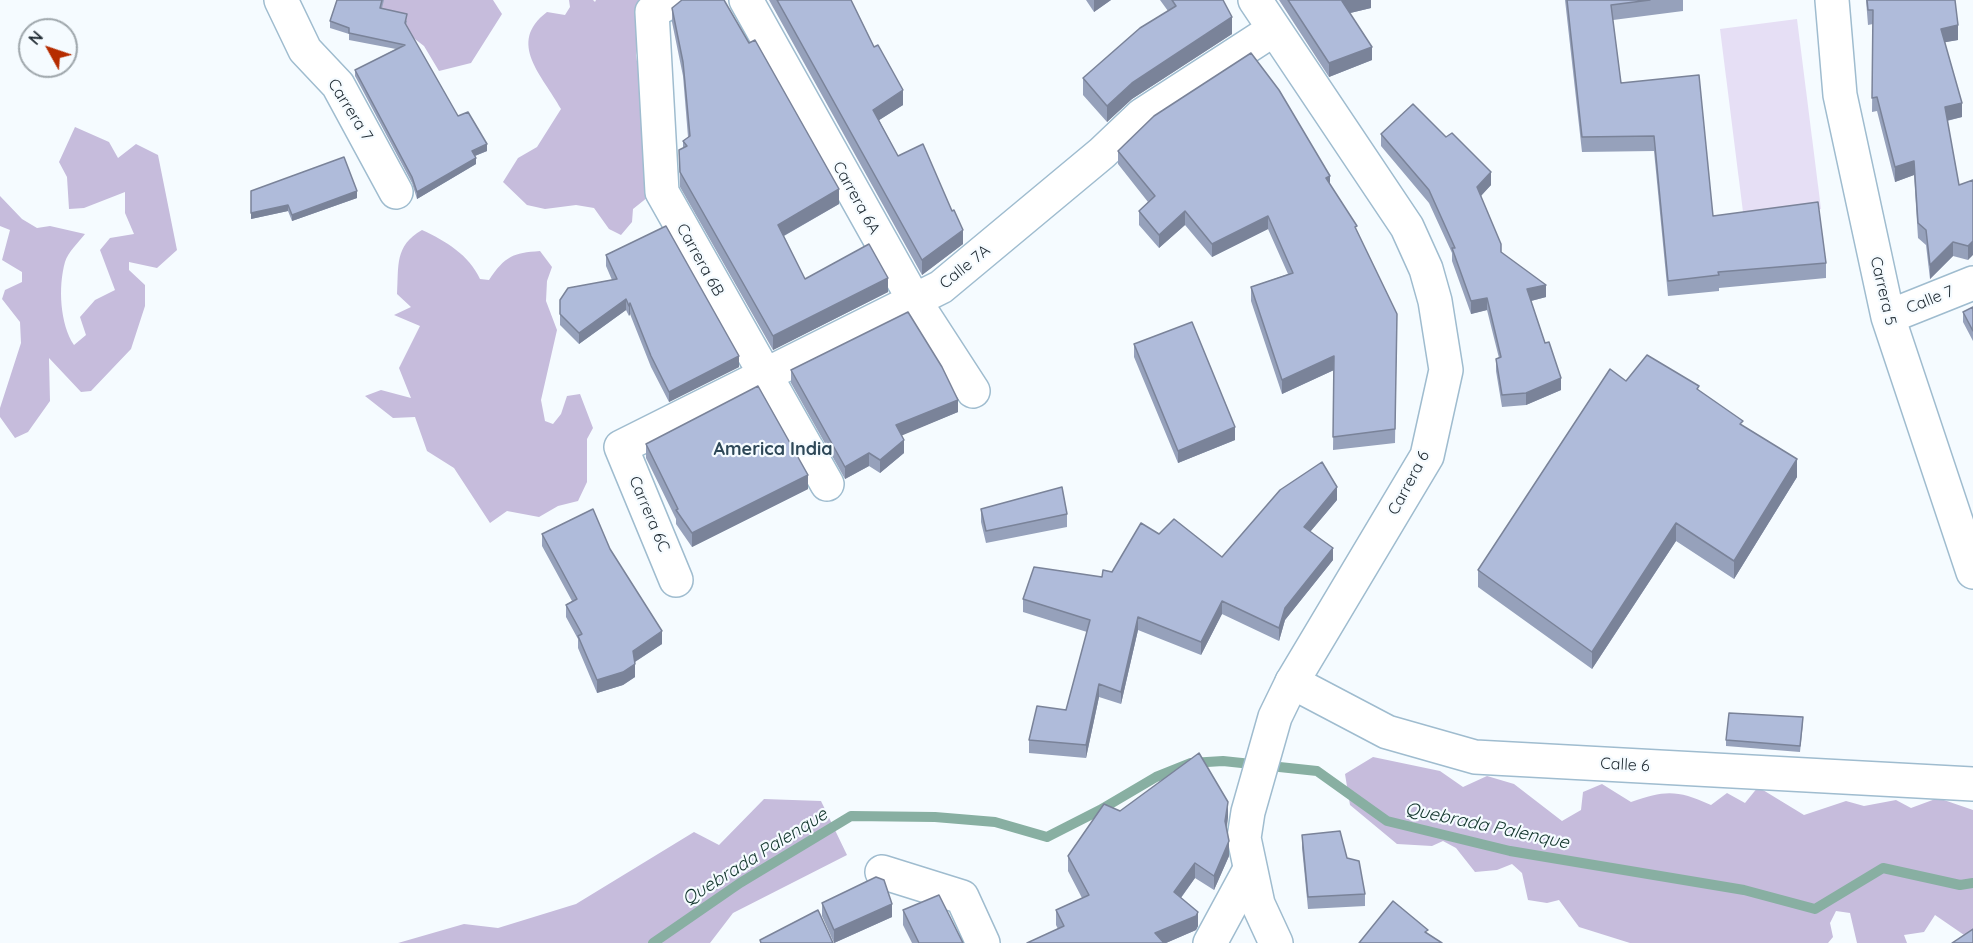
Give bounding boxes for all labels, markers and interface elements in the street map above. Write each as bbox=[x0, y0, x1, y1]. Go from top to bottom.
north arrow bbox=[18, 18, 78, 78]
text: N bbox=[24, 27, 47, 49]
street label: Carrera 7 bbox=[323, 75, 377, 145]
street label: Carrera 6A bbox=[828, 158, 884, 238]
street label: Carrera 6B bbox=[672, 220, 728, 300]
street label: Calle 7A bbox=[936, 241, 994, 293]
street label: Carrera 5 bbox=[1866, 255, 1900, 327]
street label: Calle 7 bbox=[1904, 282, 1956, 318]
district label: America India bbox=[713, 439, 833, 461]
street label: Carrera 6 bbox=[1384, 448, 1434, 518]
street label: Carrera 6C bbox=[624, 473, 674, 555]
street label: Calle 6 bbox=[1600, 754, 1650, 776]
water label: Quebrada Palenque bbox=[1403, 798, 1571, 854]
water label: Quebrada Palenque bbox=[678, 804, 832, 910]

